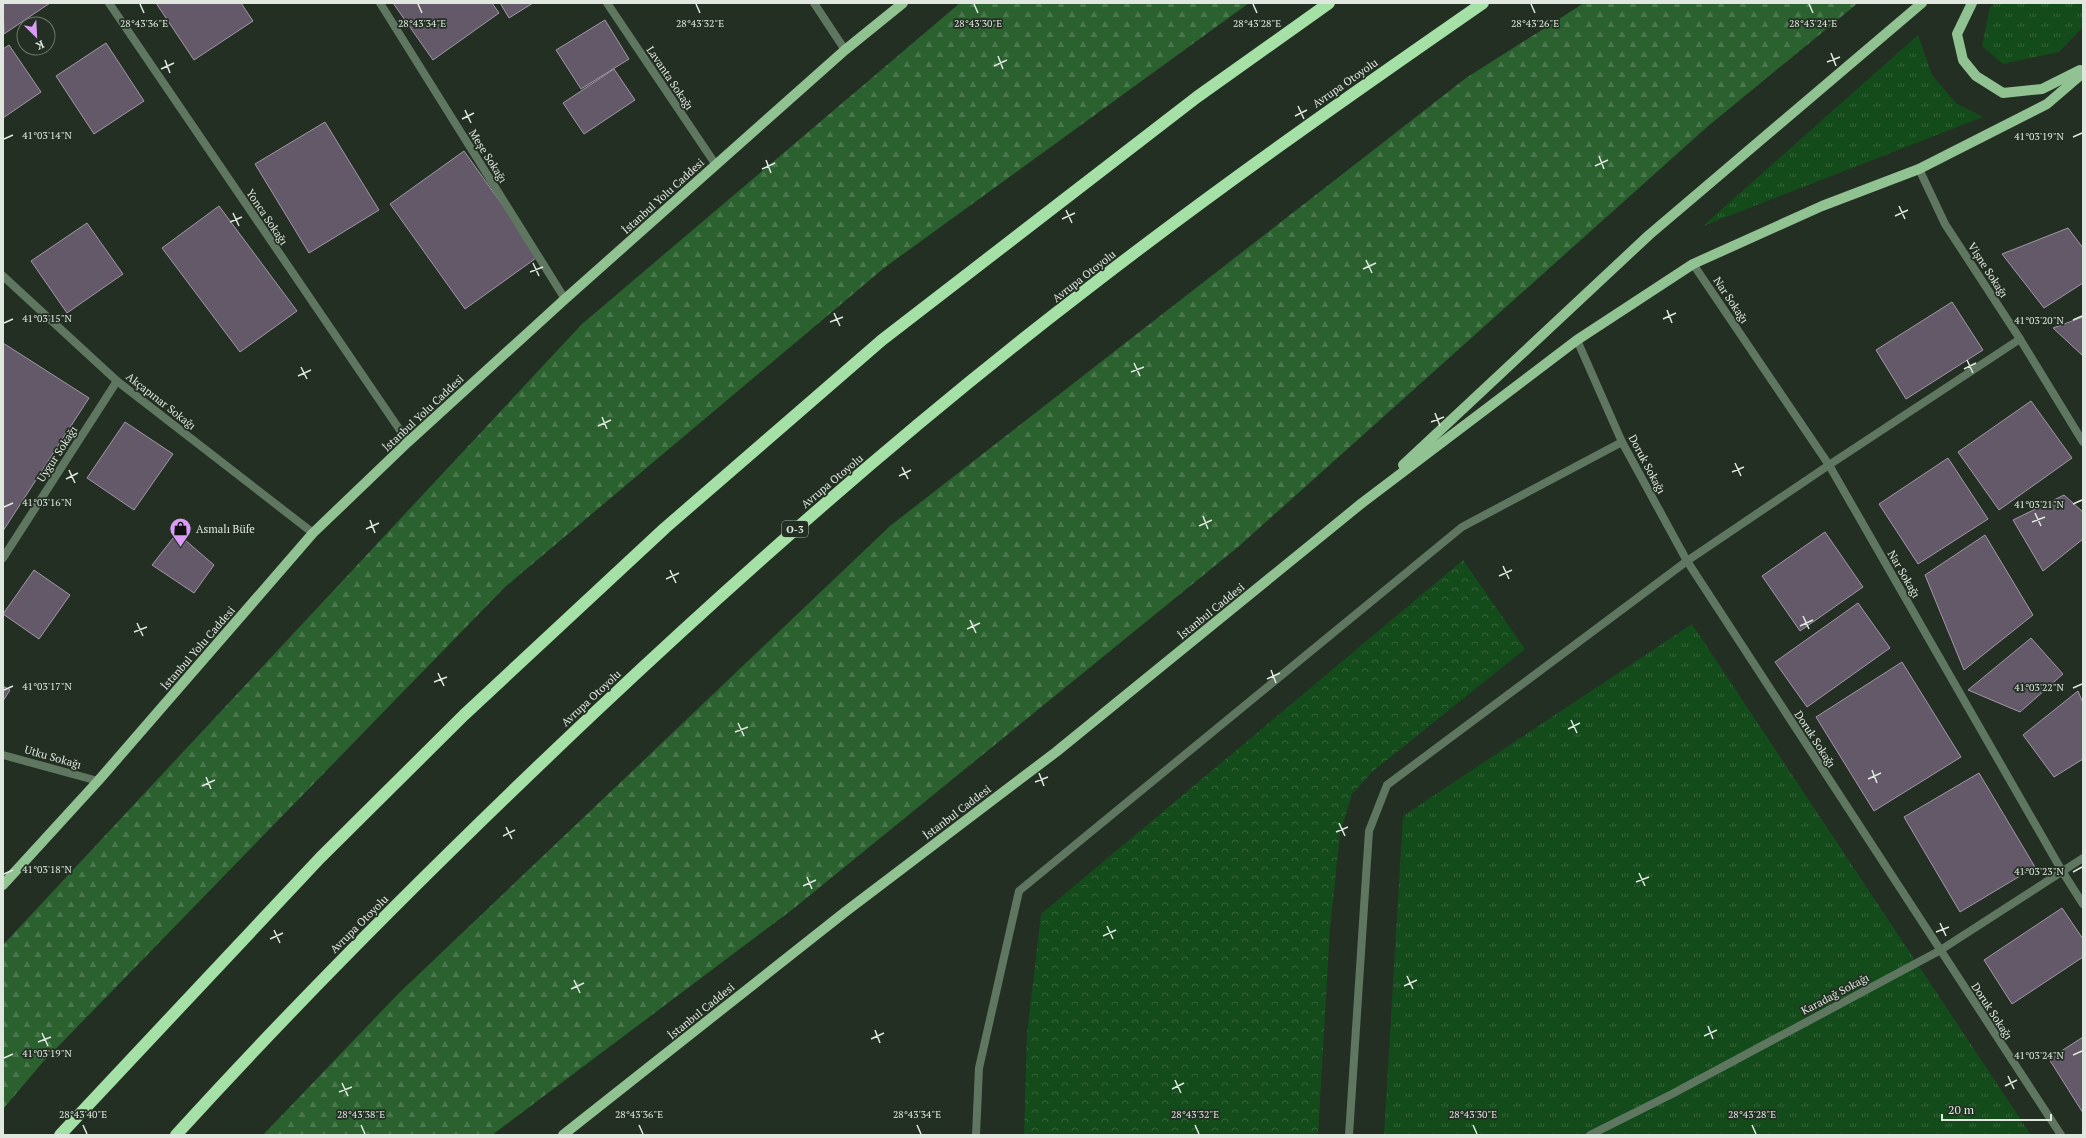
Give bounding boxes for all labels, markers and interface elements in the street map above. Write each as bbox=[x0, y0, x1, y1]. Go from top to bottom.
north arrow bbox=[16, 16, 56, 56]
text: 28°43'36"E bbox=[120, 17, 168, 30]
text: 28°43'34"E bbox=[398, 17, 446, 30]
text: 28°43'32"E bbox=[676, 17, 724, 30]
text: 28°43'30"E bbox=[954, 17, 1002, 30]
text: 28°43'28"E bbox=[1233, 17, 1281, 30]
text: 28°43'26"E bbox=[1511, 17, 1559, 30]
text: 28°43'24"E bbox=[1789, 17, 1837, 30]
text: K bbox=[33, 37, 46, 53]
street label: Lavanta Sokağı bbox=[644, 43, 696, 113]
street label: Avrupa Otoyolu bbox=[1310, 55, 1381, 111]
street label: Meşe Sokağı bbox=[466, 127, 510, 185]
text: 41°03'14"N bbox=[22, 129, 72, 142]
text: 41°03'19"N bbox=[2014, 130, 2064, 143]
street label: İstanbul Yolu Caddesi bbox=[619, 155, 707, 237]
street label: Yonca Sokağı bbox=[243, 186, 291, 248]
street label: Vişne Sokağı bbox=[1965, 240, 2011, 300]
street label: Avrupa Otoyolu bbox=[1050, 247, 1119, 305]
street label: Nar Sokağı bbox=[1710, 274, 1752, 326]
text: 41°03'15"N bbox=[22, 312, 72, 325]
text: 41°03'20"N bbox=[2014, 314, 2064, 327]
street label: Akçapınar Sokağı bbox=[123, 369, 199, 433]
street label: İstanbul Yolu Caddesi bbox=[379, 372, 467, 454]
street label: Uygur Sokağı bbox=[34, 423, 80, 485]
street label: Doruk Sokağı bbox=[1626, 432, 1668, 496]
street label: Avrupa Otoyolu bbox=[798, 451, 866, 511]
text: 41°03'16"N bbox=[22, 496, 72, 509]
text: 41°03'21"N bbox=[2014, 498, 2064, 511]
shop icon: Asmalı Büfe bbox=[167, 516, 193, 549]
road number: O-3 bbox=[782, 521, 808, 537]
place label: Asmalı Büfe bbox=[196, 522, 255, 536]
street label: Nar Sokağı bbox=[1885, 548, 1923, 600]
street label: İstanbul Caddesi bbox=[1175, 580, 1247, 642]
street label: İstanbul Yolu Caddesi bbox=[158, 603, 238, 693]
street label: Avrupa Otoyolu bbox=[558, 666, 624, 729]
text: 41°03'17"N bbox=[22, 680, 72, 693]
text: 41°03'22"N bbox=[2014, 681, 2064, 694]
street label: Doruk Sokağı bbox=[1791, 708, 1839, 770]
street label: Utku Sokağı bbox=[23, 742, 83, 772]
street label: İstanbul Caddesi bbox=[920, 782, 994, 842]
text: 41°03'18"N bbox=[22, 863, 72, 876]
text: 41°03'23"N bbox=[2014, 865, 2064, 878]
street label: Avrupa Otoyolu bbox=[327, 892, 391, 956]
street label: Karadağ Sokağı bbox=[1799, 970, 1871, 1018]
street label: İstanbul Caddesi bbox=[665, 980, 737, 1042]
street label: Doruk Sokağı bbox=[1968, 980, 2016, 1042]
text: 41°03'19"N bbox=[22, 1047, 72, 1060]
text: 41°03'24"N bbox=[2014, 1049, 2064, 1062]
scale bar bbox=[1942, 1096, 2051, 1122]
text: 20 m bbox=[1948, 1102, 1975, 1117]
text: 28°43'40"E bbox=[59, 1108, 107, 1121]
text: 28°43'38"E bbox=[337, 1108, 385, 1121]
text: 28°43'36"E bbox=[615, 1108, 663, 1121]
text: 28°43'34"E bbox=[893, 1108, 941, 1121]
text: 28°43'32"E bbox=[1171, 1108, 1219, 1121]
text: 28°43'30"E bbox=[1449, 1108, 1497, 1121]
text: 28°43'28"E bbox=[1728, 1108, 1776, 1121]

